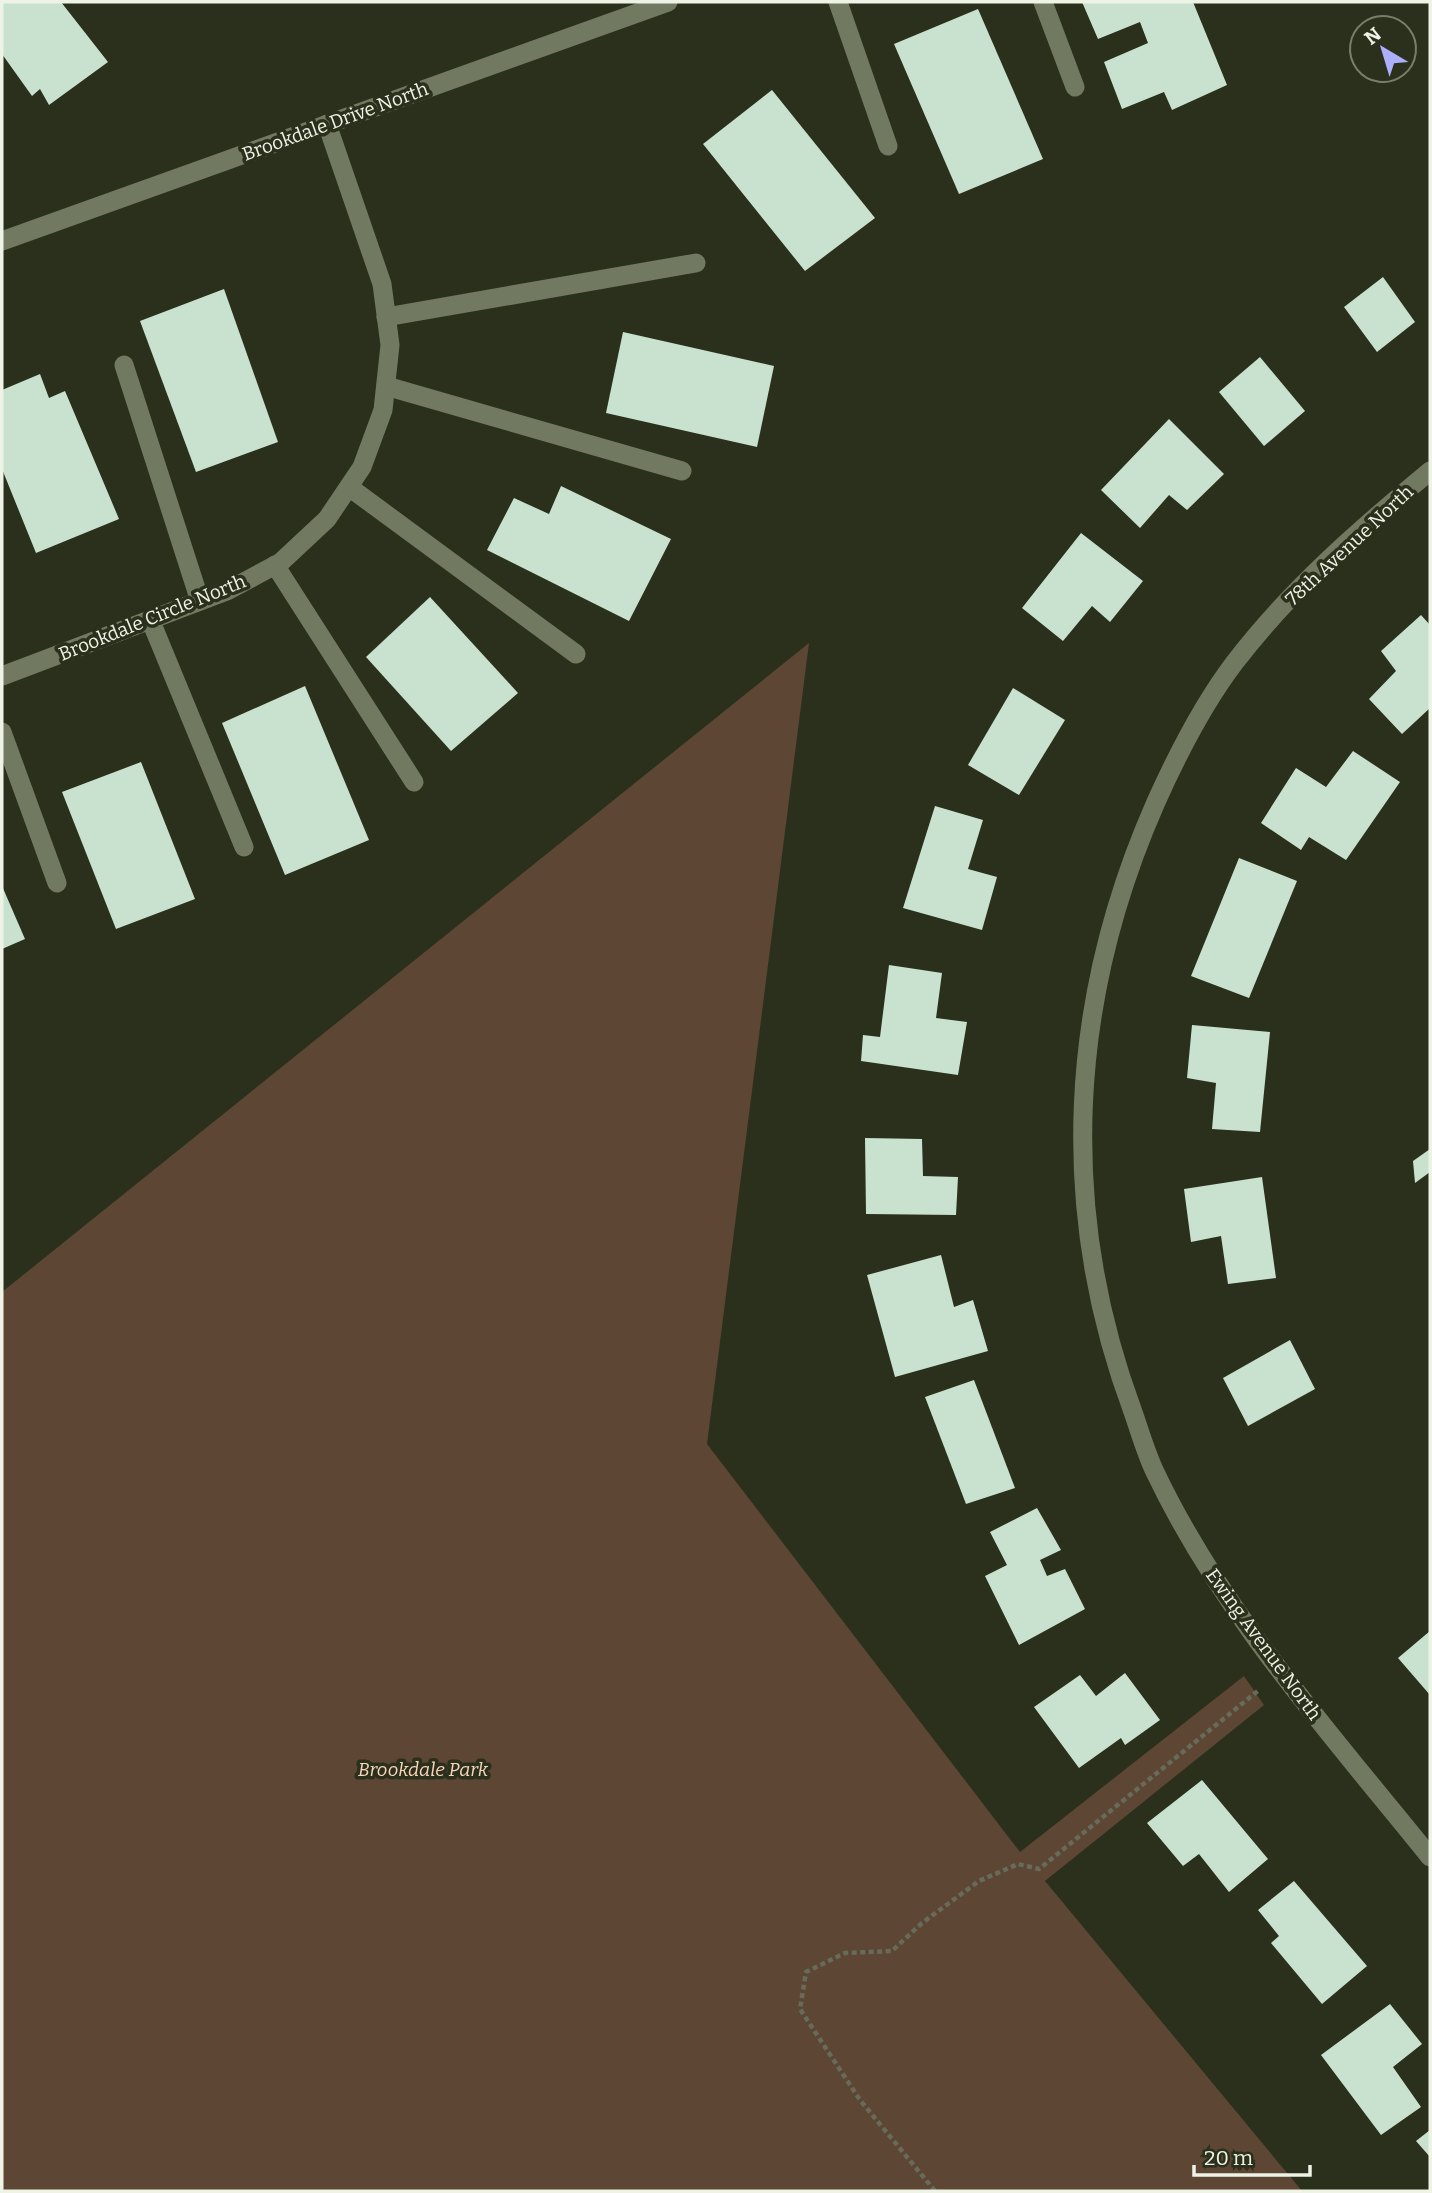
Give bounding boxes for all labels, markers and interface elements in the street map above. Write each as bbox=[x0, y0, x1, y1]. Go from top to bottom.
north arrow bbox=[1348, 14, 1418, 84]
text: N bbox=[1360, 22, 1386, 50]
street label: Brookdale Drive North bbox=[239, 77, 431, 166]
street label: 78th Avenue North bbox=[1281, 480, 1418, 610]
street label: Brookdale Circle North bbox=[55, 569, 249, 666]
street label: Ewing Avenue North bbox=[1201, 1564, 1326, 1725]
park label: Brookdale Park bbox=[358, 1758, 489, 1781]
scale bar bbox=[1194, 2134, 1310, 2178]
text: 20 m bbox=[1204, 2145, 1253, 2171]

